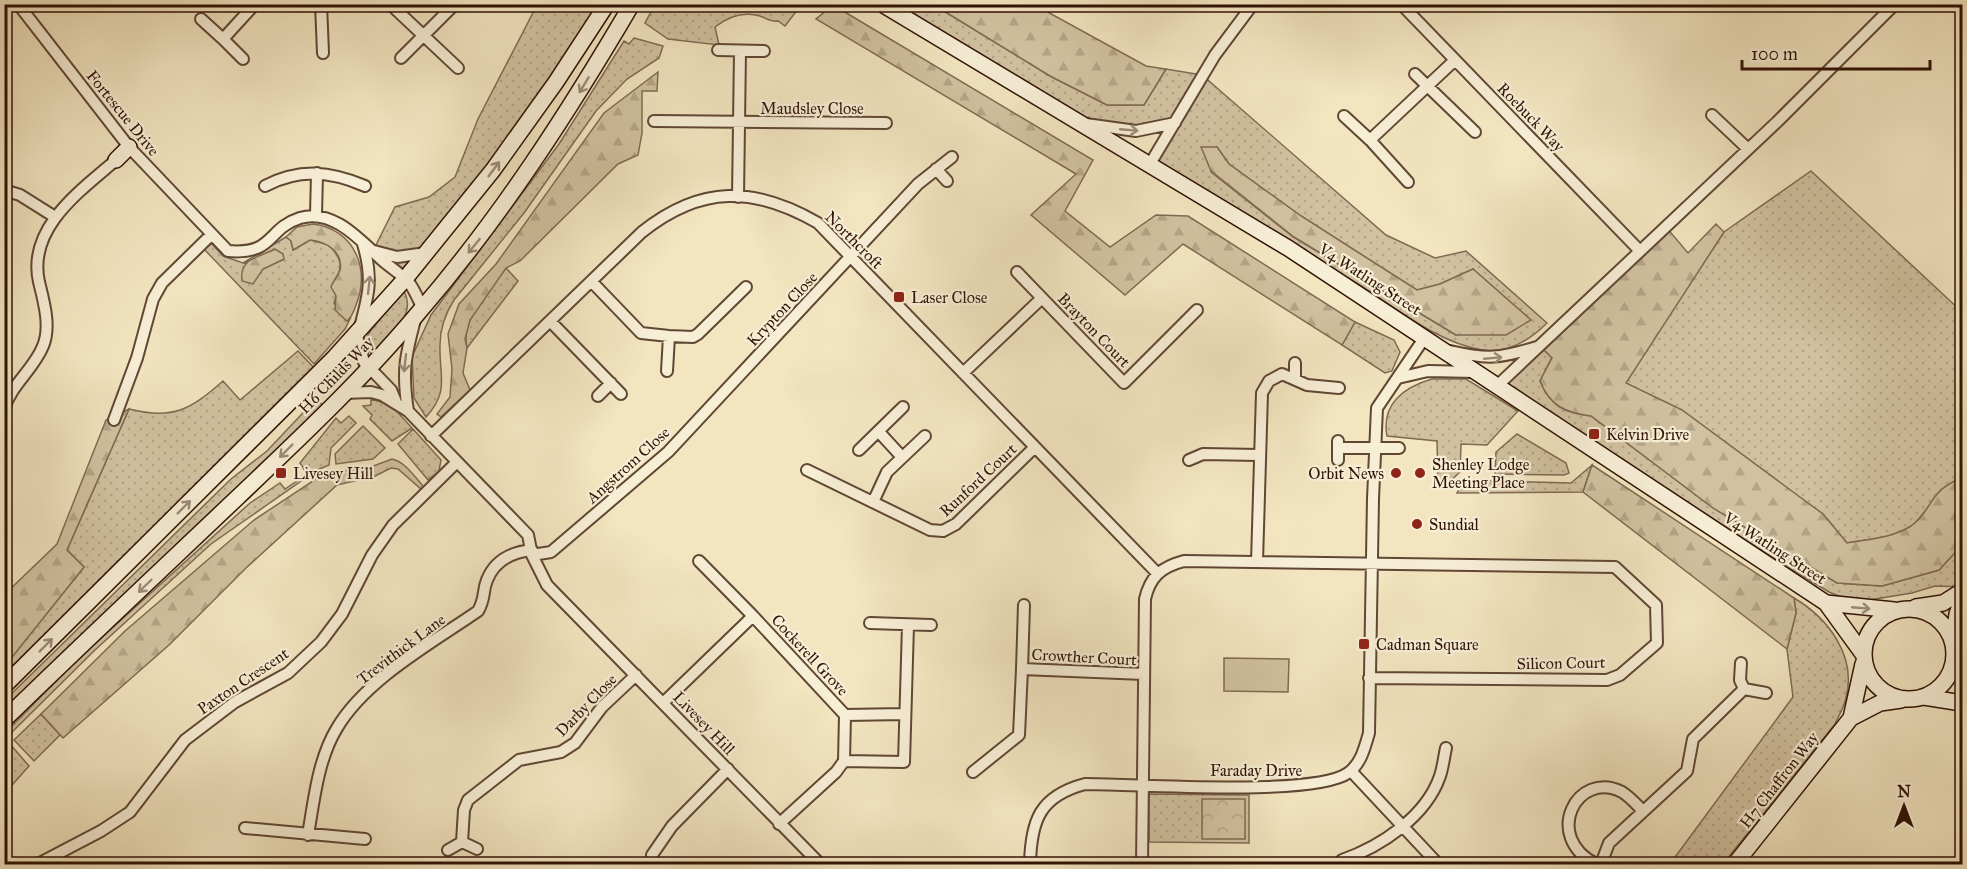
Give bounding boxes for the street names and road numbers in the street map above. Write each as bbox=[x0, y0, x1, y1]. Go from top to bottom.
street label: Fortescue Drive bbox=[83, 66, 164, 160]
street label: Roebuck Way bbox=[1493, 79, 1569, 156]
street label: Maudsley Close bbox=[760, 99, 864, 118]
street label: Northcroft bbox=[821, 207, 887, 273]
street label: V4 Watling Street bbox=[1314, 238, 1425, 320]
street label: Krypton Close bbox=[743, 268, 821, 350]
street label: Brayton Court bbox=[1054, 289, 1134, 371]
street label: H6 Childs Way bbox=[295, 332, 378, 417]
street label: Angstrom Close bbox=[582, 423, 674, 509]
street label: Runford Court bbox=[936, 439, 1021, 520]
street label: V4 Watling Street bbox=[1719, 507, 1830, 589]
street label: Trevithick Lane bbox=[353, 609, 449, 688]
street label: Cockerell Grove bbox=[767, 610, 853, 700]
street label: Paxton Crescent bbox=[194, 643, 292, 718]
street label: Crowther Court bbox=[1031, 645, 1137, 669]
street label: Silicon Court bbox=[1517, 653, 1606, 673]
street label: Darby Close bbox=[551, 669, 621, 740]
street label: Livesey Hill bbox=[669, 687, 739, 759]
street label: H7 Chaffron Way bbox=[1736, 728, 1823, 832]
street label: Faraday Drive bbox=[1210, 761, 1302, 780]

